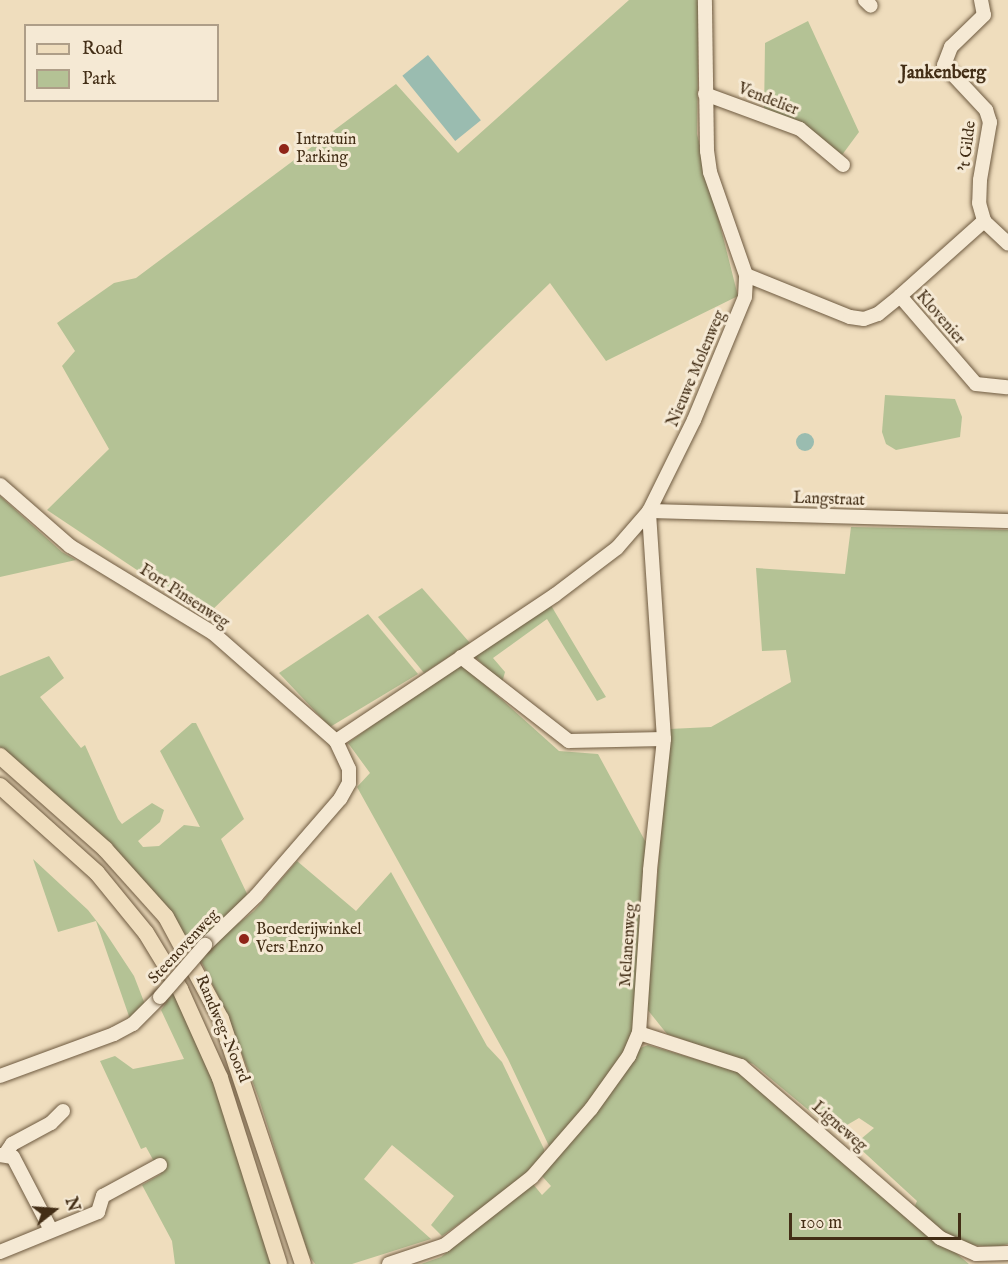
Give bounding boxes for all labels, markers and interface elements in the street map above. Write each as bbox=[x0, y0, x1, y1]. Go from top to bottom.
legend bbox=[24, 24, 219, 102]
text: Road bbox=[82, 38, 123, 61]
district label: Jankenberg bbox=[900, 63, 986, 85]
text: Park bbox=[82, 68, 116, 91]
street label: Vendelier bbox=[735, 80, 801, 120]
street label: 't Gilde bbox=[955, 120, 981, 172]
place label: Intratuin Parking bbox=[296, 130, 356, 168]
marker: Intratuin Parking bbox=[277, 142, 291, 156]
street label: Klovenier bbox=[912, 287, 968, 349]
street label: Nieuwe Molenweg bbox=[664, 308, 730, 430]
street label: Langstraat bbox=[793, 489, 865, 511]
street label: Fort Pinsenweg bbox=[135, 561, 233, 633]
street label: Melanenweg bbox=[616, 902, 642, 988]
street label: Steenovenweg bbox=[145, 906, 223, 988]
place label: Boerderijwinkel Vers Enzo bbox=[256, 920, 362, 958]
marker: Boerderijwinkel Vers Enzo bbox=[237, 932, 251, 946]
street label: Randweg-Noord bbox=[191, 972, 253, 1086]
street label: Ligneweg bbox=[808, 1098, 870, 1156]
north arrow bbox=[24, 1180, 84, 1240]
text: N bbox=[60, 1195, 83, 1214]
scale bar bbox=[792, 1201, 964, 1239]
text: 100 m bbox=[800, 1212, 842, 1235]

